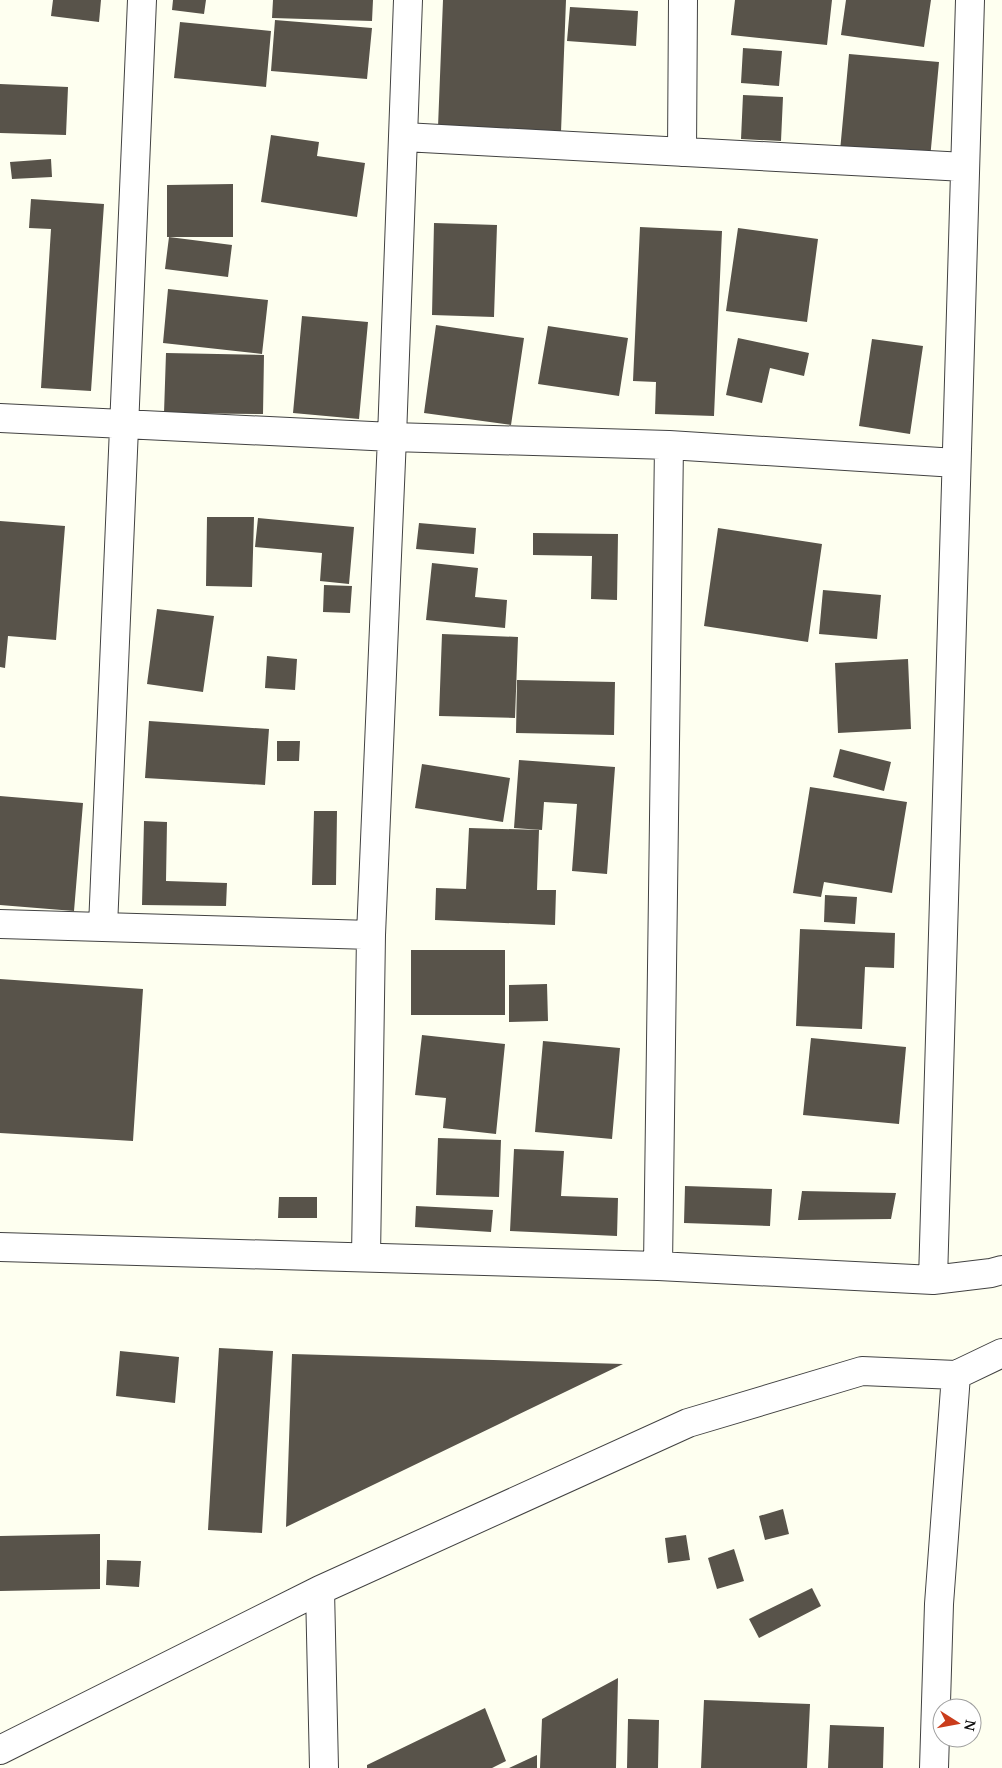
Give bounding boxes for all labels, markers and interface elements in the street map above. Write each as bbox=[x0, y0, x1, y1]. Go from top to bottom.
north arrow bbox=[932, 1698, 982, 1748]
text: N bbox=[960, 1718, 981, 1733]

